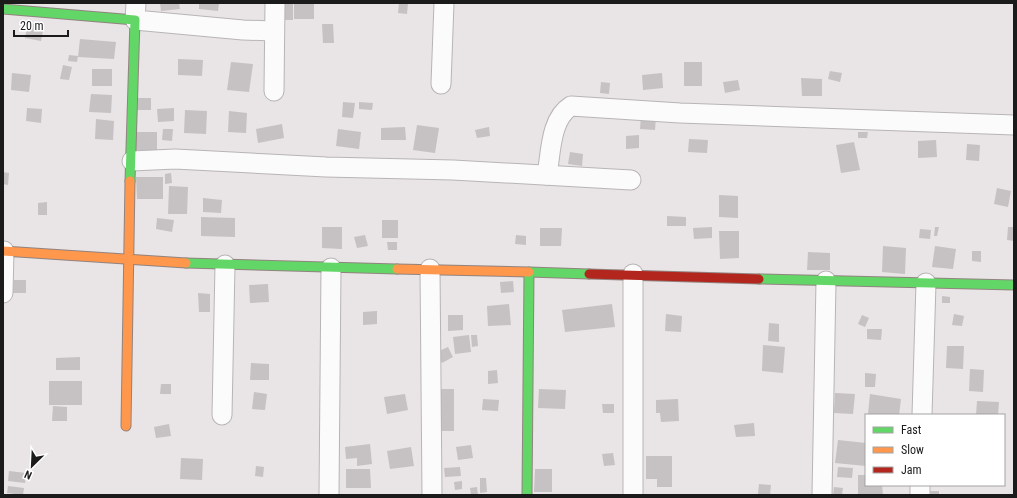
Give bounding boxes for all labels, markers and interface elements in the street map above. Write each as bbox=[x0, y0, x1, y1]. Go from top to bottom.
scale bar bbox=[14, 12, 68, 38]
text: 20 m bbox=[20, 19, 44, 33]
legend bbox=[865, 414, 1005, 486]
text: Fast bbox=[901, 423, 922, 437]
text: Slow bbox=[901, 443, 924, 457]
north arrow bbox=[12, 446, 52, 486]
text: Jam bbox=[901, 463, 922, 477]
text: N bbox=[22, 467, 34, 482]

